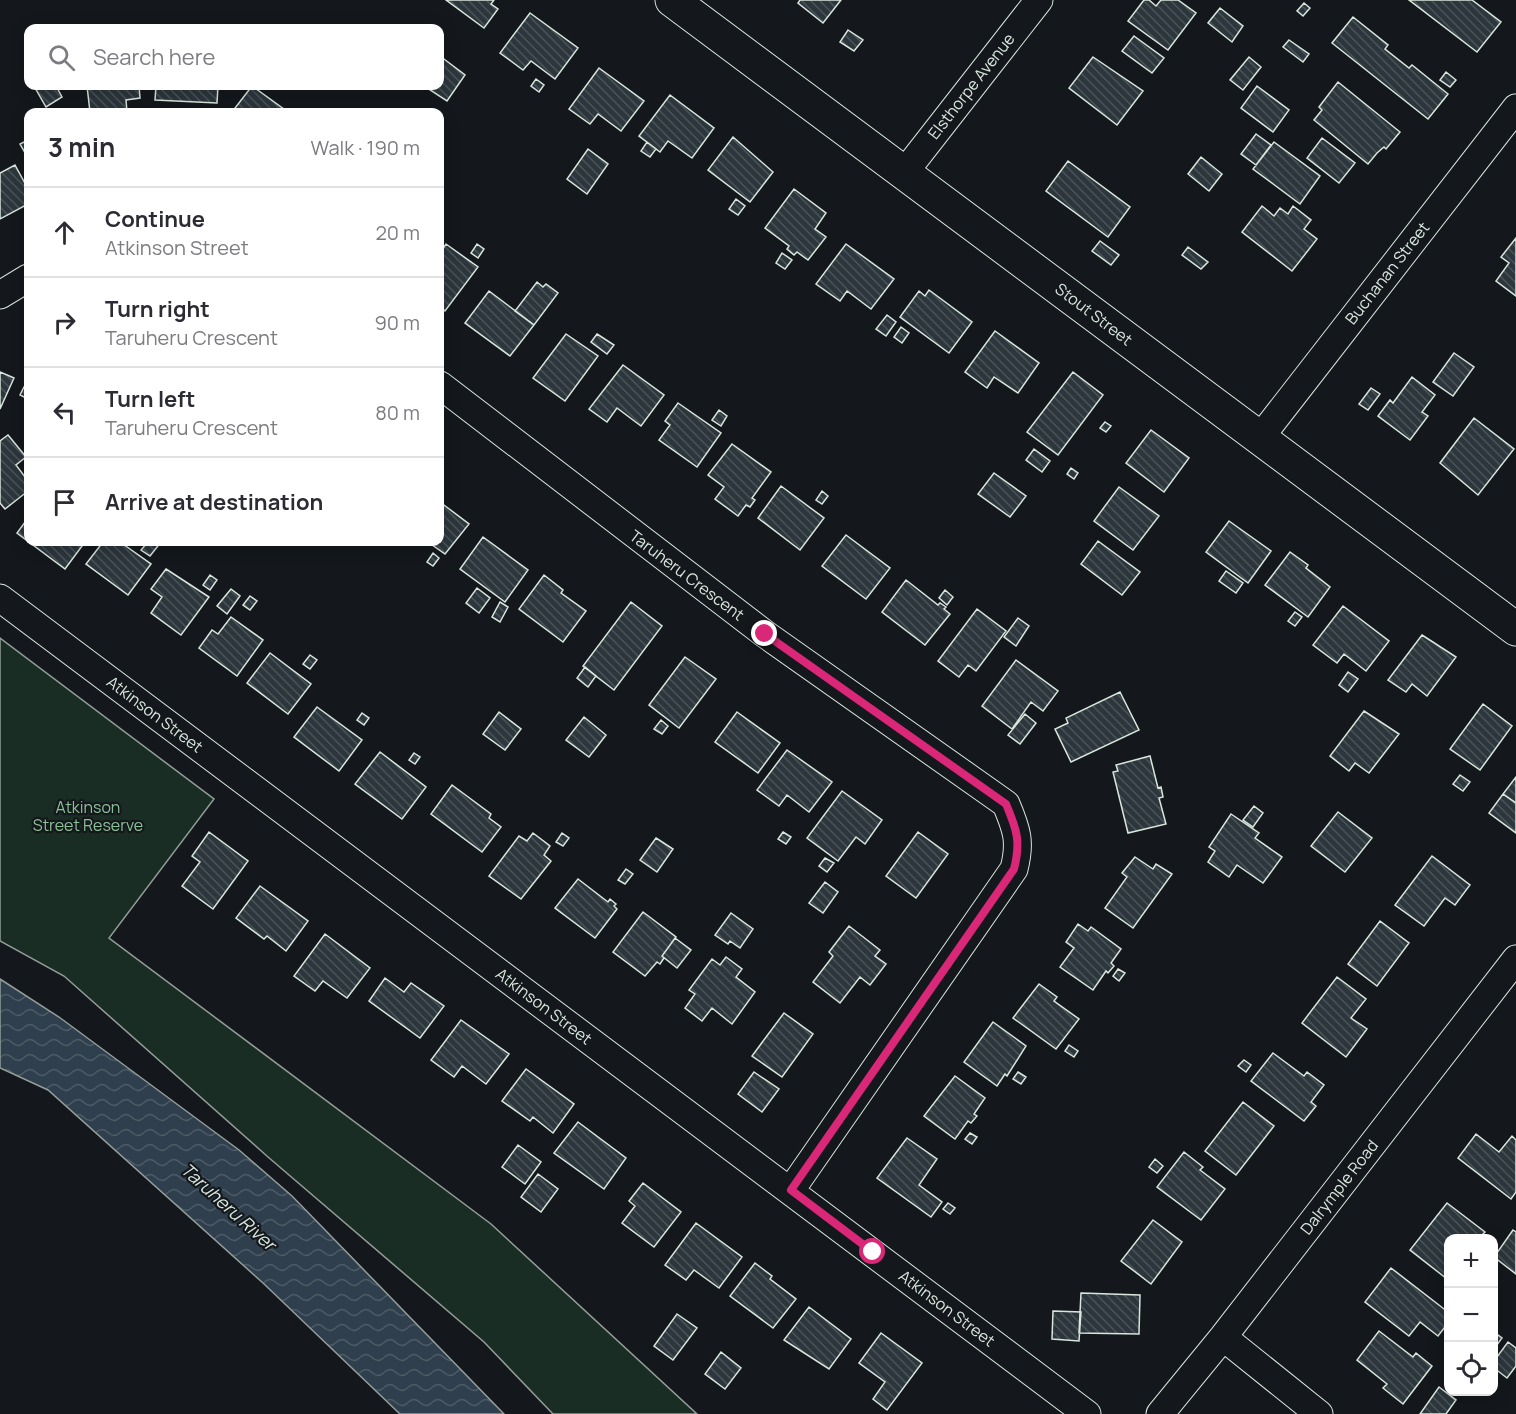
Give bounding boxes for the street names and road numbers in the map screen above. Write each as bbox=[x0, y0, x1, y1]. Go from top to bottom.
street label: Elsthorpe Avenue bbox=[923, 28, 1019, 144]
street label: Buchanan Street bbox=[1340, 217, 1434, 329]
street label: Stout Street bbox=[1051, 278, 1137, 350]
street label: Taruheru Crescent bbox=[625, 525, 749, 625]
street label: Atkinson Street bbox=[102, 671, 208, 757]
street label: Atkinson Street bbox=[491, 963, 597, 1049]
street label: Dalrymple Road bbox=[1295, 1135, 1383, 1239]
street label: Atkinson Street bbox=[894, 1265, 1000, 1351]

